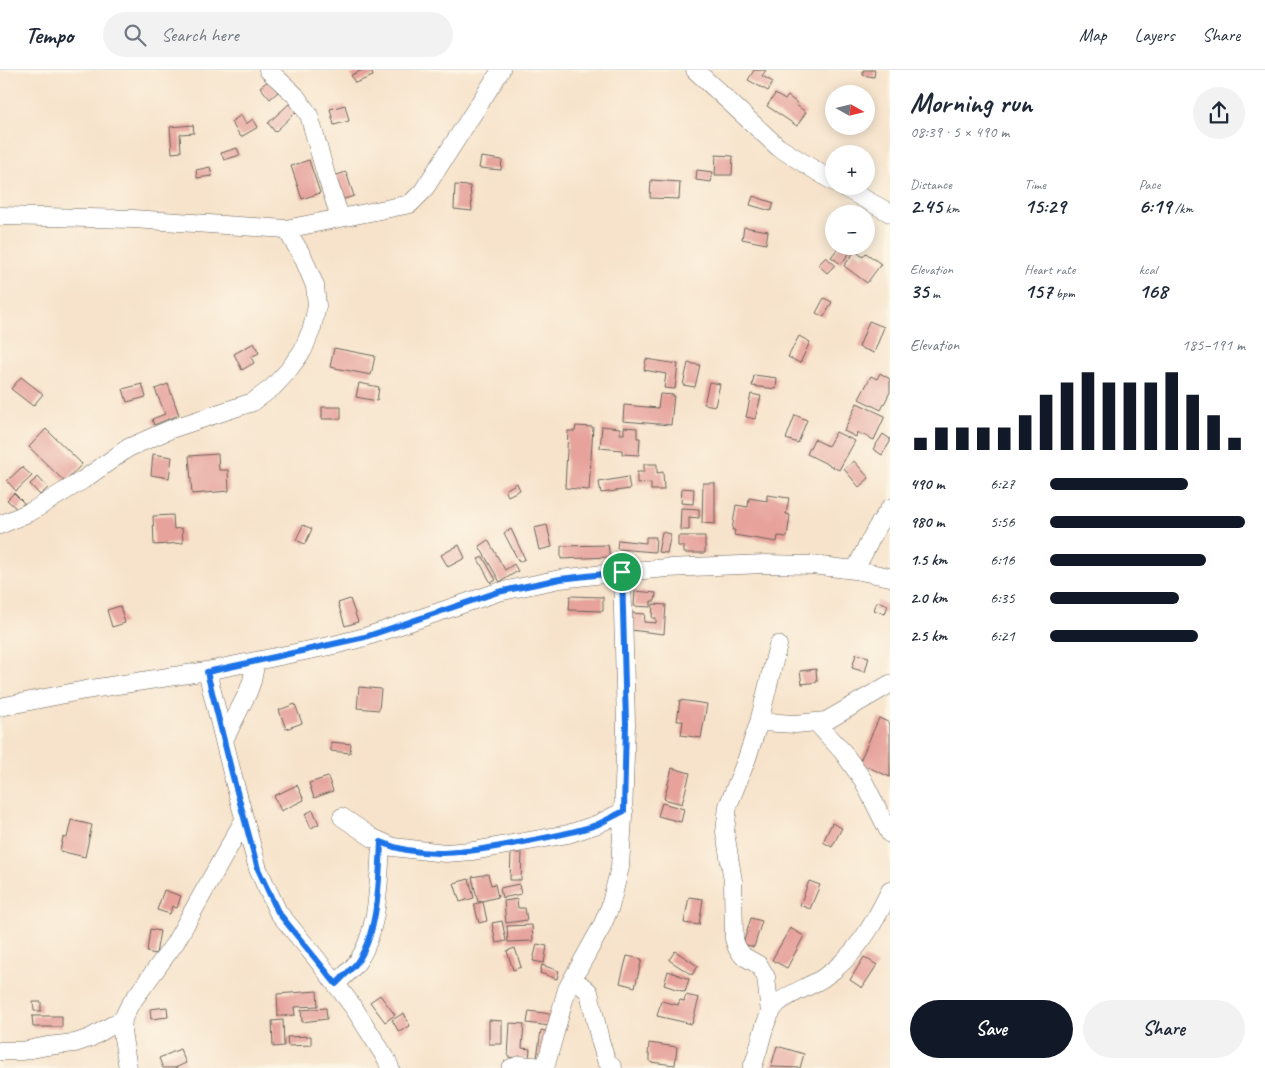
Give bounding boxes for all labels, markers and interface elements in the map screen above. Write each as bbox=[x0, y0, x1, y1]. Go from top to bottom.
search box bbox=[103, 12, 453, 57]
text: Tempo bbox=[25, 20, 73, 50]
icon: search bbox=[121, 21, 149, 49]
text: Search here bbox=[161, 23, 239, 47]
text: Map bbox=[1079, 24, 1107, 46]
text: Layers bbox=[1135, 24, 1174, 46]
text: Share bbox=[1202, 24, 1240, 46]
north arrow bbox=[825, 85, 875, 135]
map controls bbox=[825, 85, 875, 255]
text: Morning run bbox=[910, 85, 1032, 120]
button: share bbox=[1193, 87, 1245, 139]
text: 08:39 · 5 × 490 m bbox=[910, 122, 1009, 142]
button: + bbox=[825, 145, 875, 195]
text: Distance bbox=[910, 176, 952, 193]
text: Time bbox=[1024, 176, 1046, 193]
text: Pace bbox=[1139, 176, 1160, 193]
text: 2.45 bbox=[910, 193, 942, 219]
text: 15:29 bbox=[1024, 193, 1066, 219]
text: 6:19 bbox=[1139, 193, 1171, 219]
text: km bbox=[942, 200, 959, 217]
text: /km bbox=[1171, 200, 1193, 217]
button: − bbox=[825, 205, 875, 255]
text: Elevation bbox=[910, 261, 953, 278]
text: Heart rate bbox=[1024, 261, 1075, 278]
text: kcal bbox=[1139, 261, 1157, 278]
text: 35 bbox=[910, 278, 929, 304]
text: 157 bbox=[1024, 278, 1052, 304]
text: 168 bbox=[1139, 278, 1167, 304]
text: m bbox=[929, 285, 940, 302]
text: bpm bbox=[1052, 285, 1075, 302]
text: Elevation bbox=[910, 335, 959, 355]
text: 185–191 m bbox=[1182, 335, 1245, 355]
text: 490 m bbox=[910, 474, 944, 494]
text: 6:27 bbox=[990, 474, 1015, 494]
text: 980 m bbox=[910, 512, 944, 532]
text: 5:56 bbox=[990, 512, 1015, 532]
text: 1.5 km bbox=[910, 550, 947, 570]
text: 6:16 bbox=[990, 550, 1015, 570]
pin bbox=[601, 551, 643, 593]
icon: arrive bbox=[608, 558, 636, 586]
text: 2.0 km bbox=[910, 588, 947, 608]
text: 6:35 bbox=[990, 588, 1015, 608]
text: 2.5 km bbox=[910, 626, 947, 646]
text: 6:21 bbox=[990, 626, 1015, 646]
button: Save bbox=[910, 1000, 1073, 1058]
button: Share bbox=[1083, 1000, 1245, 1058]

